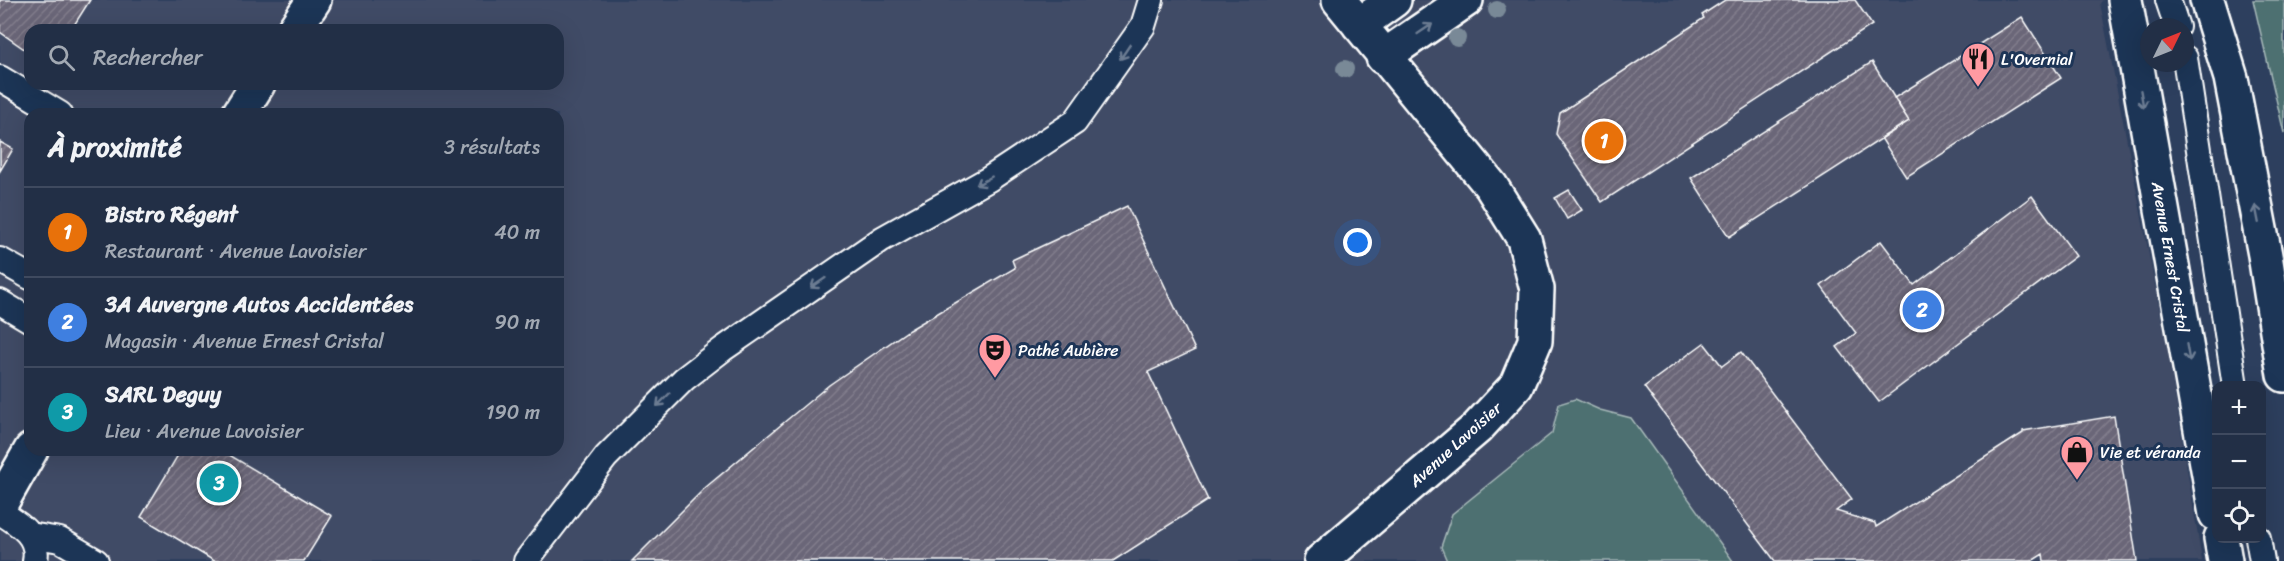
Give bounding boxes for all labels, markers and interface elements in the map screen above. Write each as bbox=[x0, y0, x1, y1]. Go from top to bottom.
north arrow bbox=[2140, 18, 2194, 72]
one-way arrow bbox=[1416, 22, 1433, 35]
search box bbox=[24, 24, 564, 90]
text: Rechercher bbox=[93, 38, 203, 77]
icon: search bbox=[45, 41, 78, 74]
restaurant icon: L'Overnial bbox=[1960, 41, 1996, 88]
one-way arrow bbox=[1119, 43, 1131, 60]
place label: L'Overnial bbox=[2001, 45, 2073, 74]
one-way arrow bbox=[2137, 89, 2148, 108]
pin: 1 bbox=[1584, 118, 1624, 164]
text: À proximité bbox=[48, 124, 182, 170]
text: 3 résultats bbox=[444, 130, 540, 165]
one-way arrow bbox=[976, 176, 993, 188]
street label: Avenue Ernest Cristal bbox=[2143, 178, 2198, 335]
text: Bistro Régent bbox=[105, 195, 238, 234]
one-way arrow bbox=[2251, 204, 2262, 224]
text: 1 bbox=[63, 215, 72, 250]
text: 40 m bbox=[494, 215, 540, 250]
your location bbox=[1343, 228, 1372, 257]
text: Restaurant · Avenue Lavoisier bbox=[105, 234, 366, 269]
one-way arrow bbox=[810, 277, 826, 289]
text: 3A Auvergne Autos Accidentées bbox=[105, 285, 413, 324]
pin: 2 bbox=[1902, 288, 1942, 332]
text: 2 bbox=[62, 305, 73, 340]
text: 90 m bbox=[495, 305, 540, 340]
text: Magasin · Avenue Ernest Cristal bbox=[105, 324, 384, 359]
theatre icon: Pathé Aubière bbox=[977, 332, 1013, 379]
place label: Pathé Aubière bbox=[1018, 336, 1119, 365]
one-way arrow bbox=[2183, 343, 2194, 362]
text: SARL Deguy bbox=[105, 375, 221, 414]
map controls bbox=[2212, 381, 2266, 543]
button: + bbox=[2212, 381, 2266, 435]
one-way arrow bbox=[655, 393, 670, 408]
street label: Avenue Lavoisier bbox=[1401, 393, 1510, 495]
text: 3 bbox=[62, 395, 73, 430]
text: 190 m bbox=[486, 395, 540, 430]
text: Lieu · Avenue Lavoisier bbox=[105, 414, 303, 449]
shop icon: Vie et véranda bbox=[2059, 434, 2095, 481]
button: − bbox=[2212, 435, 2266, 489]
place label: Vie et véranda bbox=[2100, 438, 2201, 467]
pin: 3 bbox=[200, 460, 238, 506]
button: locate bbox=[2212, 489, 2266, 543]

